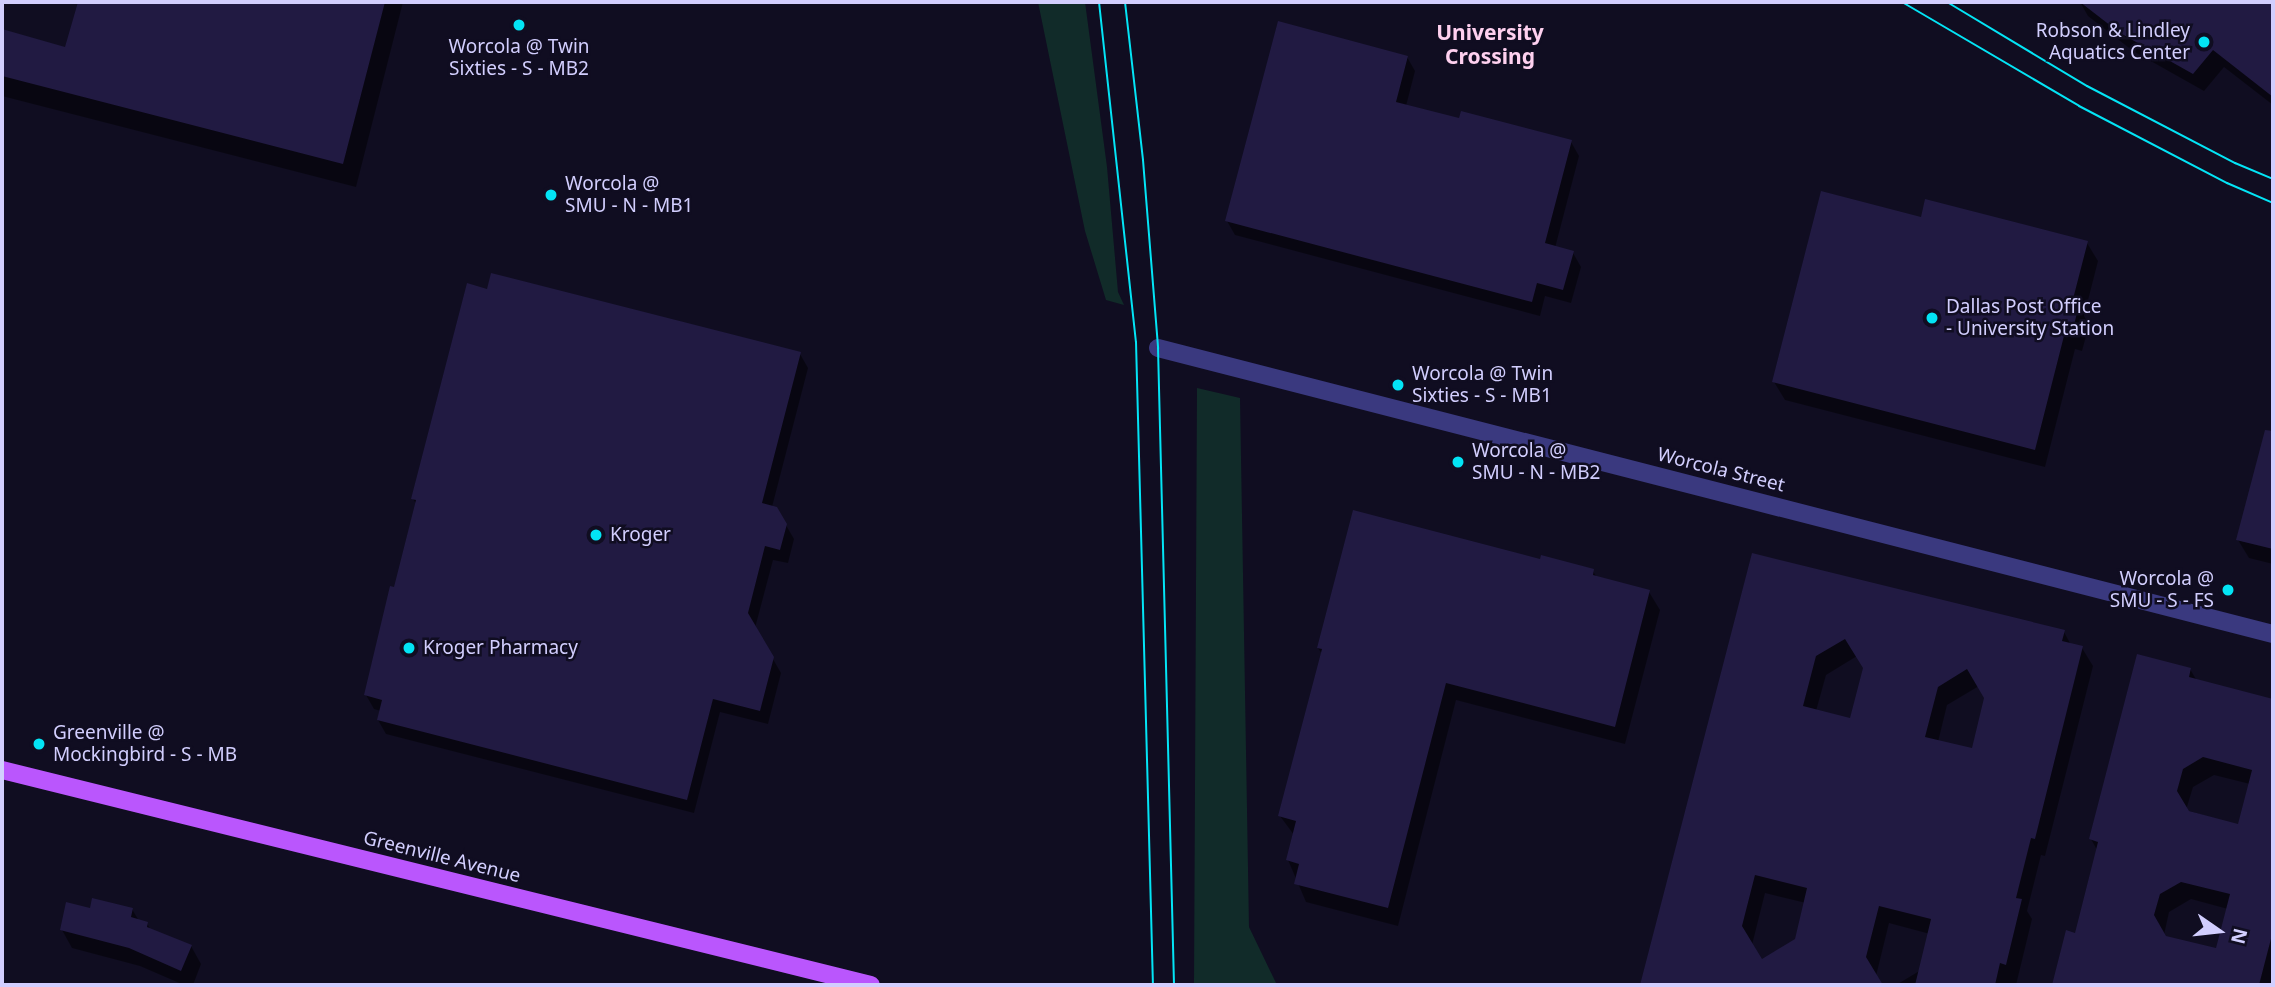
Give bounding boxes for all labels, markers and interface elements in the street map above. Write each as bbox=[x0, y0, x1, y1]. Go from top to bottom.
marker: Worcola @ Twin Sixties - S - MB2 bbox=[511, 17, 527, 33]
district label: University Crossing bbox=[1436, 19, 1544, 69]
place label: Robson & Lindley Aquatics Center bbox=[2036, 20, 2190, 64]
marker: Robson & Lindley Aquatics Center bbox=[2196, 34, 2212, 50]
place label: Worcola @ Twin Sixties - S - MB2 bbox=[448, 36, 590, 80]
place label: Worcola @ SMU - N - MB1 bbox=[565, 173, 693, 217]
marker: Worcola @ SMU - N - MB1 bbox=[543, 187, 559, 203]
place label: Dallas Post Office - University Station bbox=[1946, 296, 2114, 340]
marker: Dallas Post Office - University Station bbox=[1924, 310, 1940, 326]
place label: Worcola @ Twin Sixties - S - MB1 bbox=[1412, 363, 1553, 407]
marker: Worcola @ Twin Sixties - S - MB1 bbox=[1390, 377, 1406, 393]
place label: Worcola @ SMU - N - MB2 bbox=[1472, 440, 1600, 484]
street label: Worcola Street bbox=[1655, 443, 1787, 497]
marker: Worcola @ SMU - N - MB2 bbox=[1450, 454, 1466, 470]
place label: Kroger bbox=[610, 524, 671, 546]
marker: Kroger bbox=[588, 527, 604, 543]
place label: Worcola @ SMU - S - FS bbox=[2110, 568, 2214, 612]
marker: Worcola @ SMU - S - FS bbox=[2220, 582, 2236, 598]
place label: Kroger Pharmacy bbox=[423, 637, 578, 659]
marker: Kroger Pharmacy bbox=[401, 640, 417, 656]
place label: Greenville @ Mockingbird - S - MB bbox=[53, 722, 237, 766]
marker: Greenville @ Mockingbird - S - MB bbox=[31, 736, 47, 752]
street label: Greenville Avenue bbox=[361, 826, 523, 888]
north arrow bbox=[2184, 896, 2254, 966]
text: N bbox=[2225, 925, 2254, 947]

